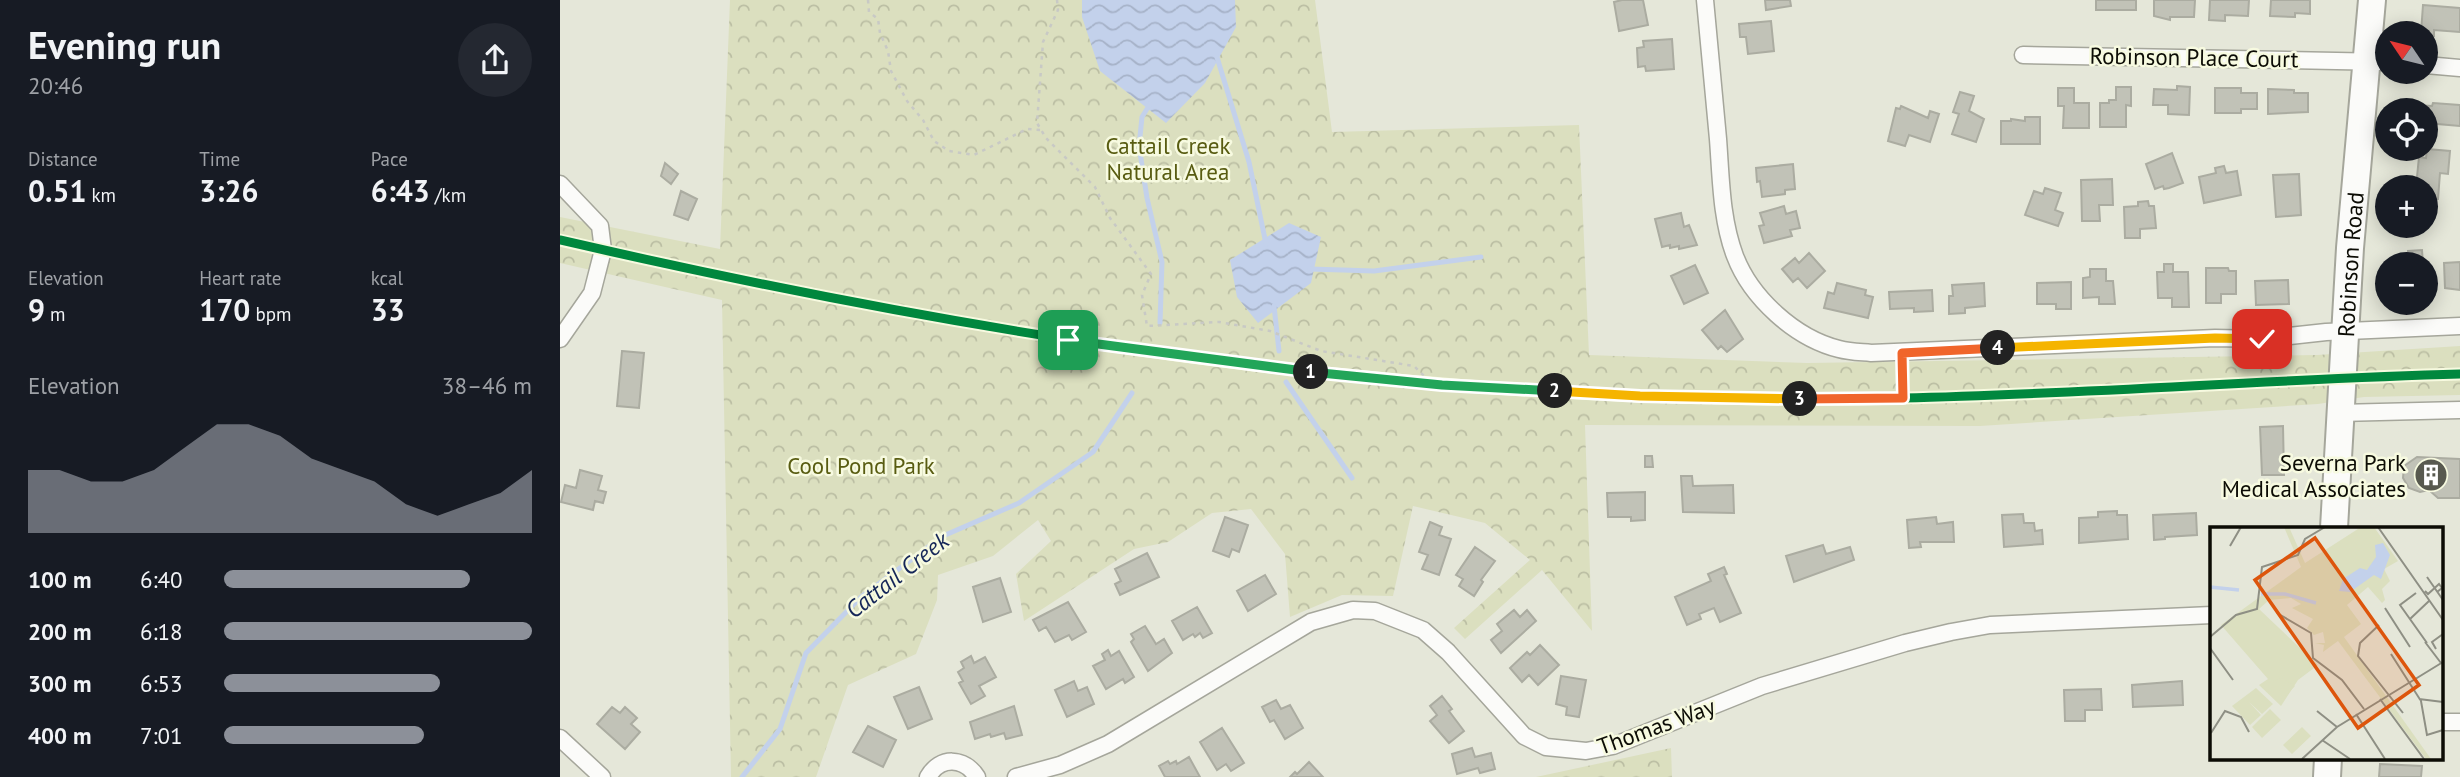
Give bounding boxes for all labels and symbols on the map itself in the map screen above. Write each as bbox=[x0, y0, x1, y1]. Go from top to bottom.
north arrow bbox=[2375, 21, 2438, 84]
street label: Robinson Place Court bbox=[2089, 41, 2299, 73]
park label: Cattail Creek Natural Area bbox=[1106, 131, 1230, 186]
street label: Robinson Road bbox=[2330, 191, 2369, 338]
pin bbox=[2232, 309, 2292, 369]
pin bbox=[1038, 310, 1098, 370]
pin: 4 bbox=[1980, 330, 2016, 366]
pin: 1 bbox=[1294, 354, 1328, 390]
pin: 2 bbox=[1538, 374, 1572, 408]
pin: 3 bbox=[1782, 382, 1818, 416]
place label: Severna Park Medical Associates bbox=[2222, 448, 2406, 503]
park label: Cool Pond Park bbox=[787, 451, 935, 480]
building icon: Severna Park Medical Associates bbox=[2412, 456, 2450, 494]
water label: Cattail Creek bbox=[839, 524, 956, 625]
inset map bbox=[2210, 527, 2442, 760]
street label: Thomas Way bbox=[1593, 691, 1719, 761]

